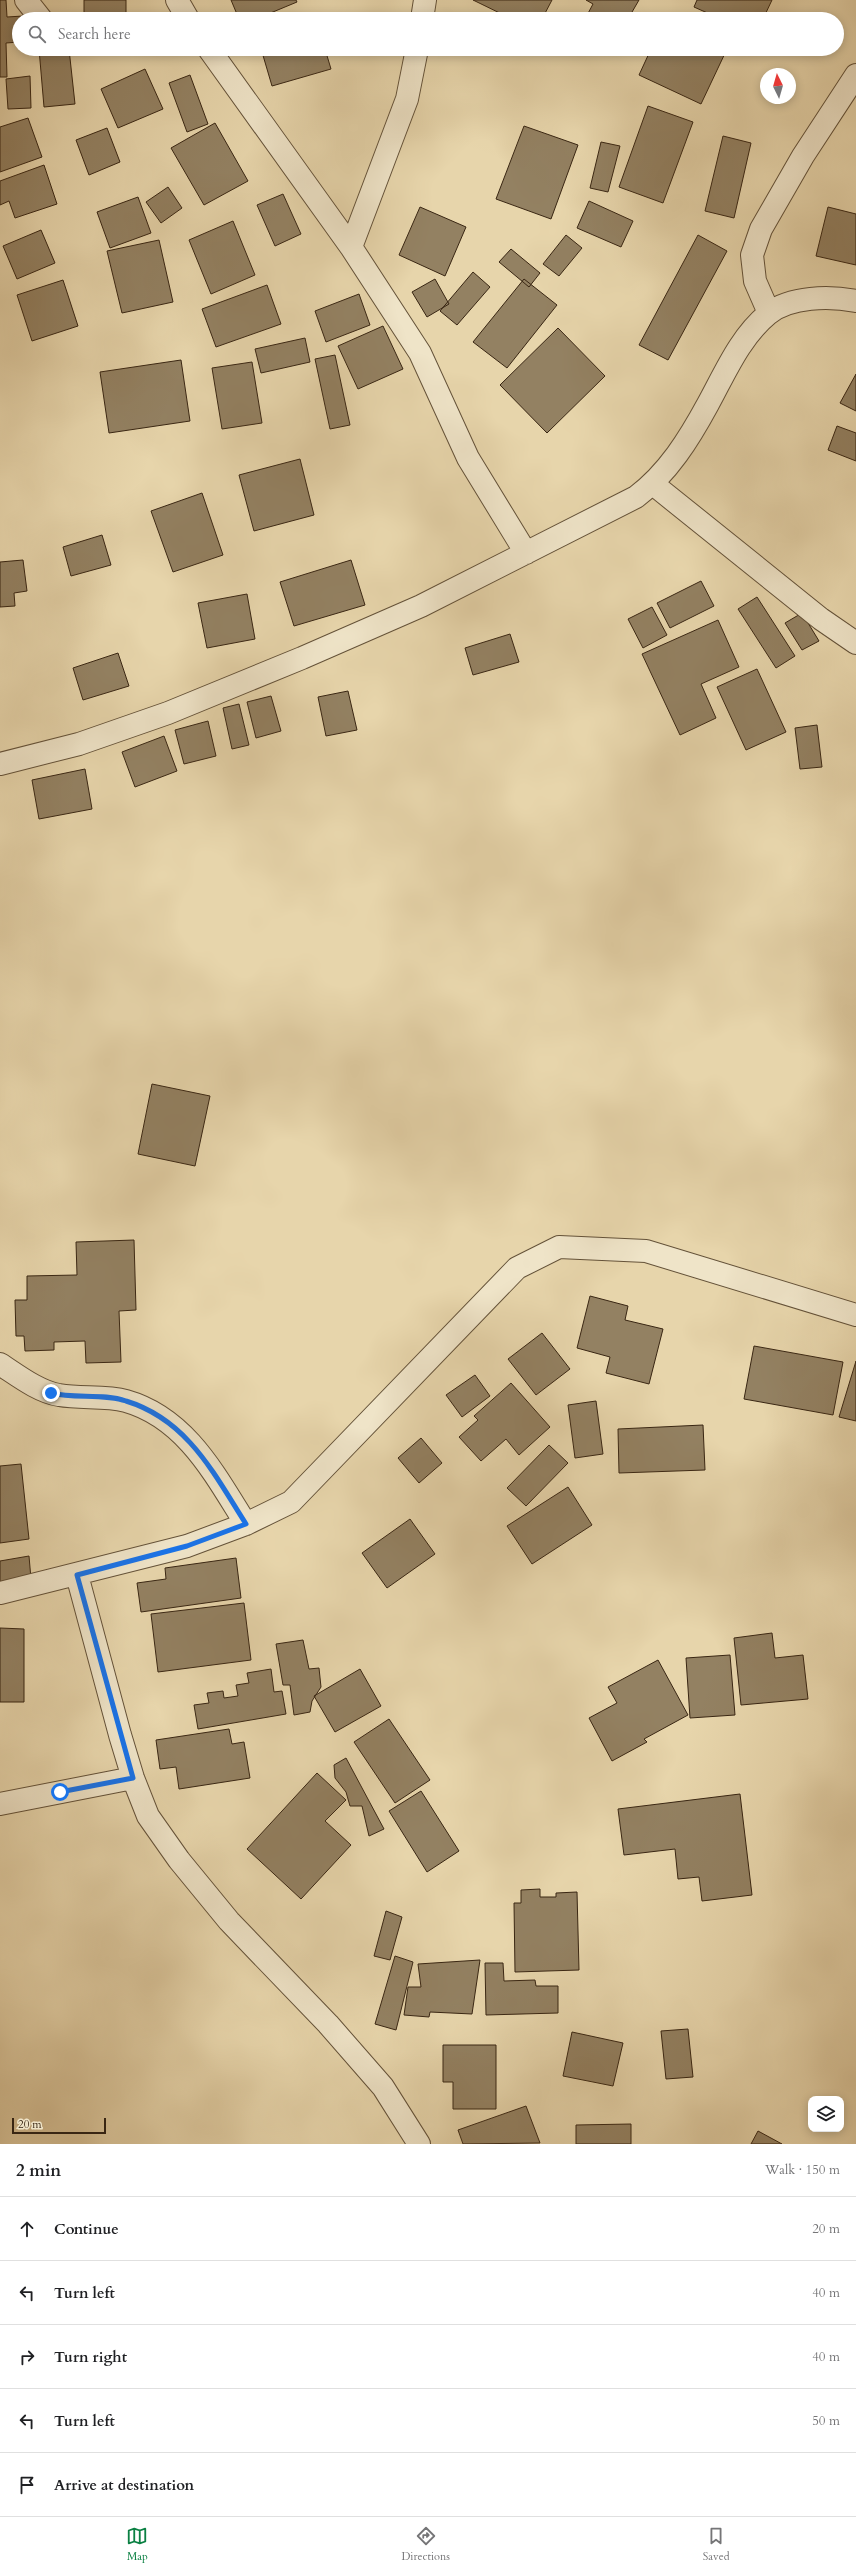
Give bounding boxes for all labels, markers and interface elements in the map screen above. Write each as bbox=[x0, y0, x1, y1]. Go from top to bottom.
search box bbox=[12, 12, 844, 56]
icon: search bbox=[26, 23, 48, 45]
text: Search here bbox=[58, 24, 131, 44]
north arrow bbox=[760, 68, 796, 104]
route end bbox=[42, 1384, 60, 1402]
route start bbox=[51, 1783, 69, 1801]
map controls bbox=[808, 2096, 844, 2132]
button: layers bbox=[808, 2096, 844, 2132]
scale bar bbox=[12, 2116, 106, 2135]
text: 20 m bbox=[18, 2117, 42, 2132]
text: 2 min bbox=[16, 2159, 61, 2182]
text: Walk · 150 m bbox=[765, 2161, 840, 2179]
icon: ahead bbox=[16, 2218, 38, 2240]
text: Continue bbox=[54, 2219, 119, 2239]
text: 20 m bbox=[812, 2220, 840, 2238]
icon: left bbox=[16, 2282, 38, 2304]
text: Turn left bbox=[54, 2283, 115, 2303]
text: 40 m bbox=[812, 2284, 840, 2302]
icon: right bbox=[16, 2346, 38, 2368]
text: Turn right bbox=[54, 2347, 127, 2367]
text: 40 m bbox=[812, 2348, 840, 2366]
icon: left bbox=[16, 2410, 38, 2432]
text: Turn left bbox=[54, 2411, 115, 2431]
text: 50 m bbox=[812, 2412, 840, 2430]
icon: arrive bbox=[16, 2474, 38, 2496]
text: Arrive at destination bbox=[54, 2475, 194, 2495]
tab: Map bbox=[126, 2525, 148, 2564]
tab: Directions bbox=[401, 2525, 450, 2564]
tab: Saved bbox=[703, 2525, 730, 2564]

